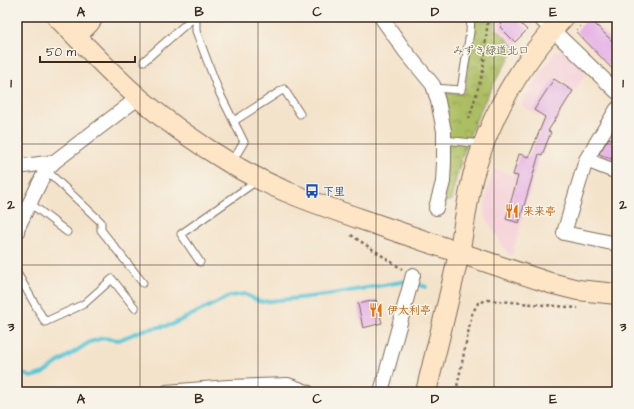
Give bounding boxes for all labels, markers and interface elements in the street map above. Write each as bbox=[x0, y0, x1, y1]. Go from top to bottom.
text: A bbox=[77, 3, 86, 21]
text: B bbox=[194, 3, 204, 21]
text: C bbox=[312, 3, 322, 21]
text: D bbox=[431, 3, 440, 21]
text: E bbox=[549, 3, 557, 21]
scale bar bbox=[40, 38, 135, 64]
park label: みずき緑道北口 bbox=[453, 43, 529, 58]
text: 50 m bbox=[46, 44, 77, 61]
text: 1 bbox=[10, 74, 12, 92]
text: 1 bbox=[622, 74, 624, 92]
bus stop icon: 下里 bbox=[304, 183, 320, 199]
place label: 下里 bbox=[323, 184, 345, 199]
text: 2 bbox=[6, 196, 15, 214]
text: 2 bbox=[618, 196, 627, 214]
restaurant icon: 来来亭 bbox=[504, 203, 520, 219]
place label: 来来亭 bbox=[523, 204, 556, 219]
restaurant icon: 伊太利亭 bbox=[368, 302, 384, 318]
place label: 伊太利亭 bbox=[387, 303, 431, 318]
text: 3 bbox=[7, 318, 15, 336]
text: 3 bbox=[619, 318, 627, 336]
text: A bbox=[77, 390, 86, 408]
text: B bbox=[194, 390, 204, 408]
text: C bbox=[312, 390, 322, 408]
text: D bbox=[431, 390, 440, 408]
text: E bbox=[549, 390, 557, 408]

